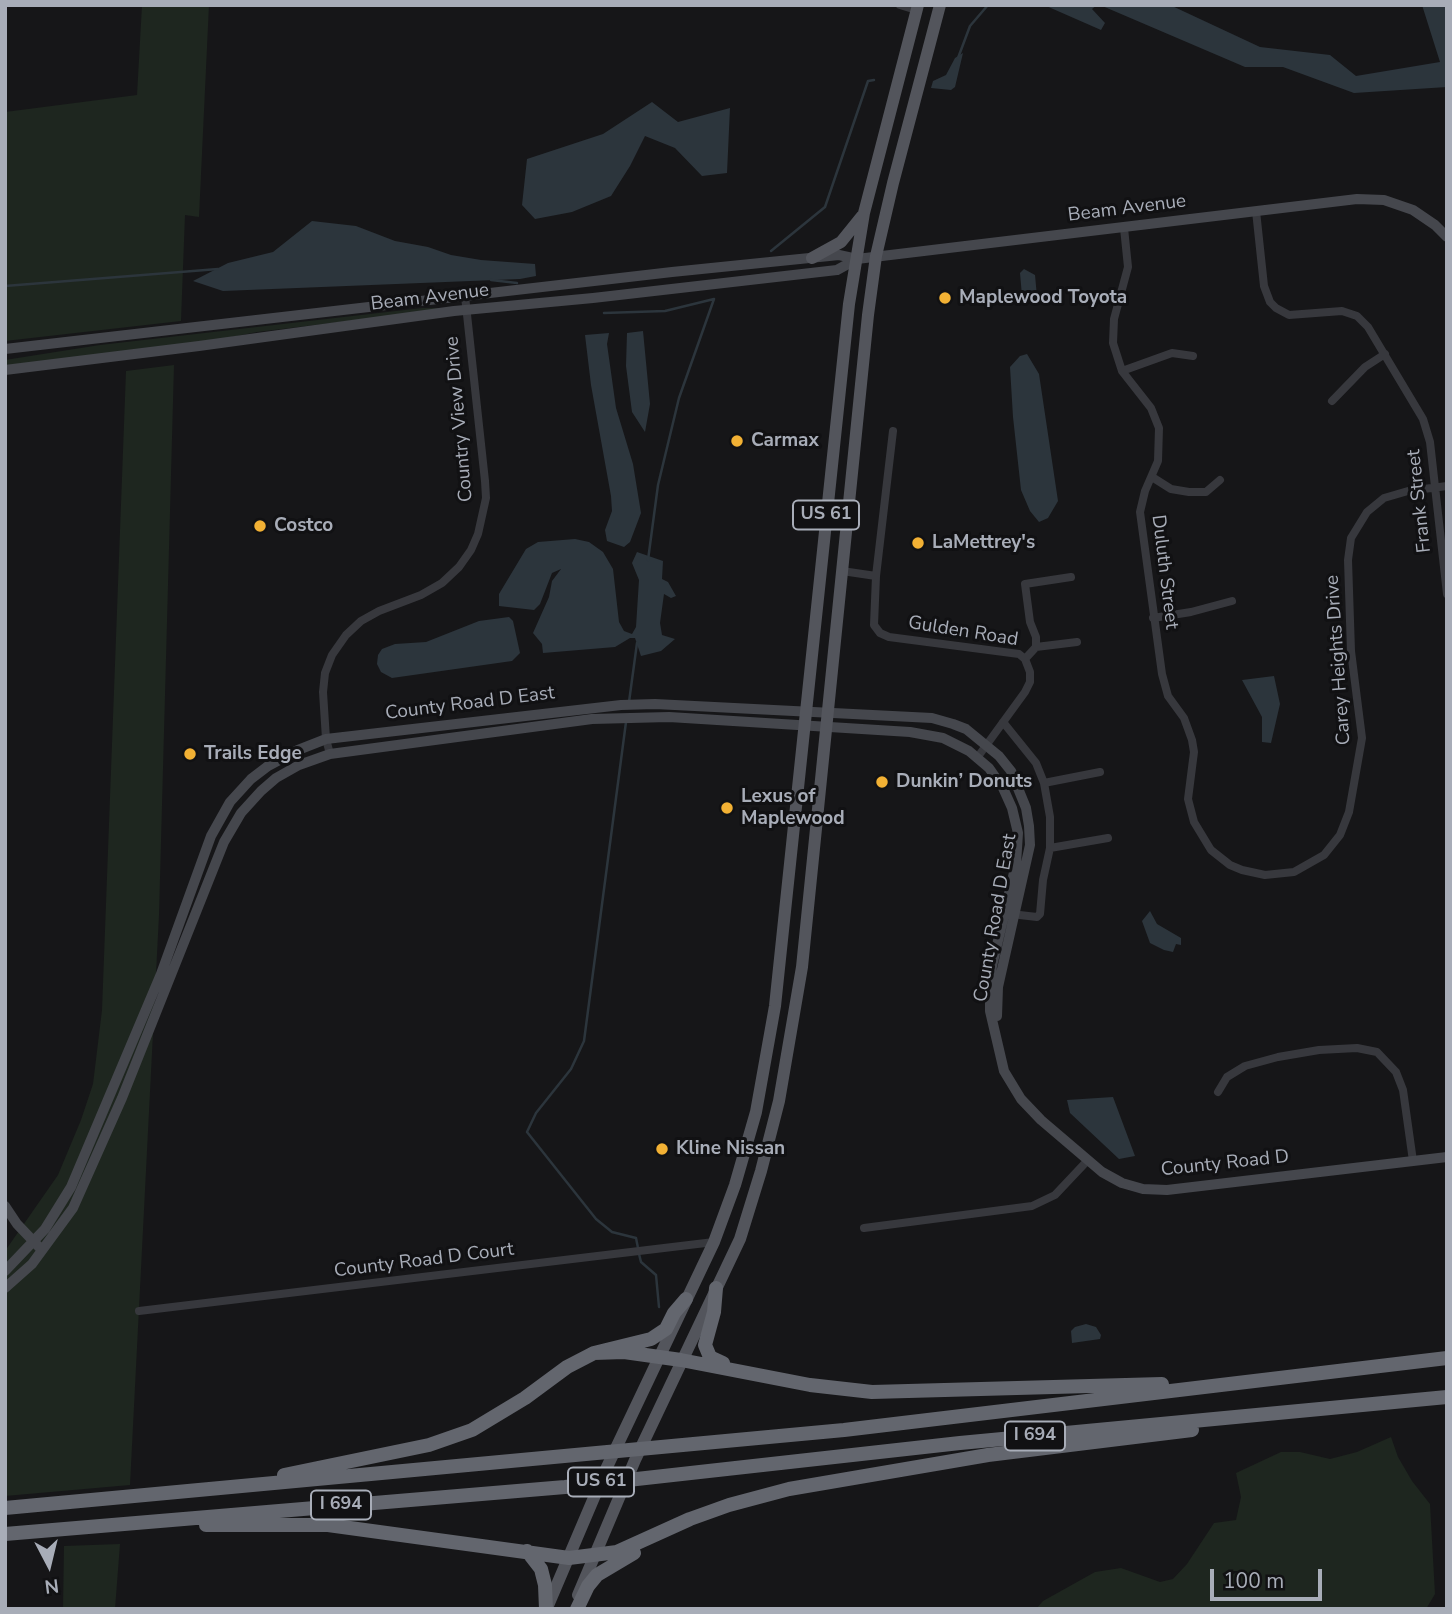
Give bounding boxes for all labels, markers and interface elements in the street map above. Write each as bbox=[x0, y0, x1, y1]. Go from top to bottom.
street label: Beam Avenue bbox=[1067, 190, 1187, 228]
street label: Beam Avenue bbox=[370, 279, 490, 317]
place label: Maplewood Toyota bbox=[959, 287, 1127, 309]
marker: Maplewood Toyota bbox=[937, 290, 953, 306]
street label: Country View Drive bbox=[441, 335, 479, 503]
place label: Carmax bbox=[751, 430, 819, 452]
marker: Carmax bbox=[729, 433, 745, 449]
street label: Frank Street bbox=[1403, 448, 1437, 554]
road number: US 61 bbox=[793, 500, 859, 530]
street label: Duluth Street bbox=[1146, 513, 1182, 631]
place label: Costco bbox=[274, 515, 333, 537]
marker: Costco bbox=[252, 518, 268, 534]
place label: LaMettrey's bbox=[932, 532, 1035, 554]
marker: LaMettrey's bbox=[910, 535, 926, 551]
street label: Carey Heights Drive bbox=[1322, 574, 1356, 746]
street label: Gulden Road bbox=[906, 612, 1020, 652]
street label: County Road D East bbox=[384, 682, 556, 726]
place label: Trails Edge bbox=[204, 743, 302, 765]
marker: Trails Edge bbox=[182, 746, 198, 762]
place label: Dunkin’ Donuts bbox=[896, 771, 1032, 793]
marker: Dunkin’ Donuts bbox=[874, 774, 890, 790]
place label: Lexus of Maplewood bbox=[741, 786, 845, 830]
marker: Lexus of Maplewood bbox=[719, 800, 735, 816]
street label: County Road D East bbox=[970, 832, 1022, 1004]
place label: Kline Nissan bbox=[676, 1138, 785, 1160]
marker: Kline Nissan bbox=[654, 1141, 670, 1157]
street label: County Road D bbox=[1160, 1146, 1290, 1182]
street label: County Road D Court bbox=[333, 1239, 515, 1283]
road number: I 694 bbox=[1005, 1422, 1065, 1450]
road number: US 61 bbox=[568, 1468, 634, 1497]
road number: I 694 bbox=[311, 1490, 371, 1520]
north arrow bbox=[14, 1530, 84, 1600]
scale bar bbox=[1214, 1554, 1326, 1598]
text: 100 m bbox=[1223, 1567, 1284, 1595]
text: N bbox=[43, 1572, 60, 1600]

